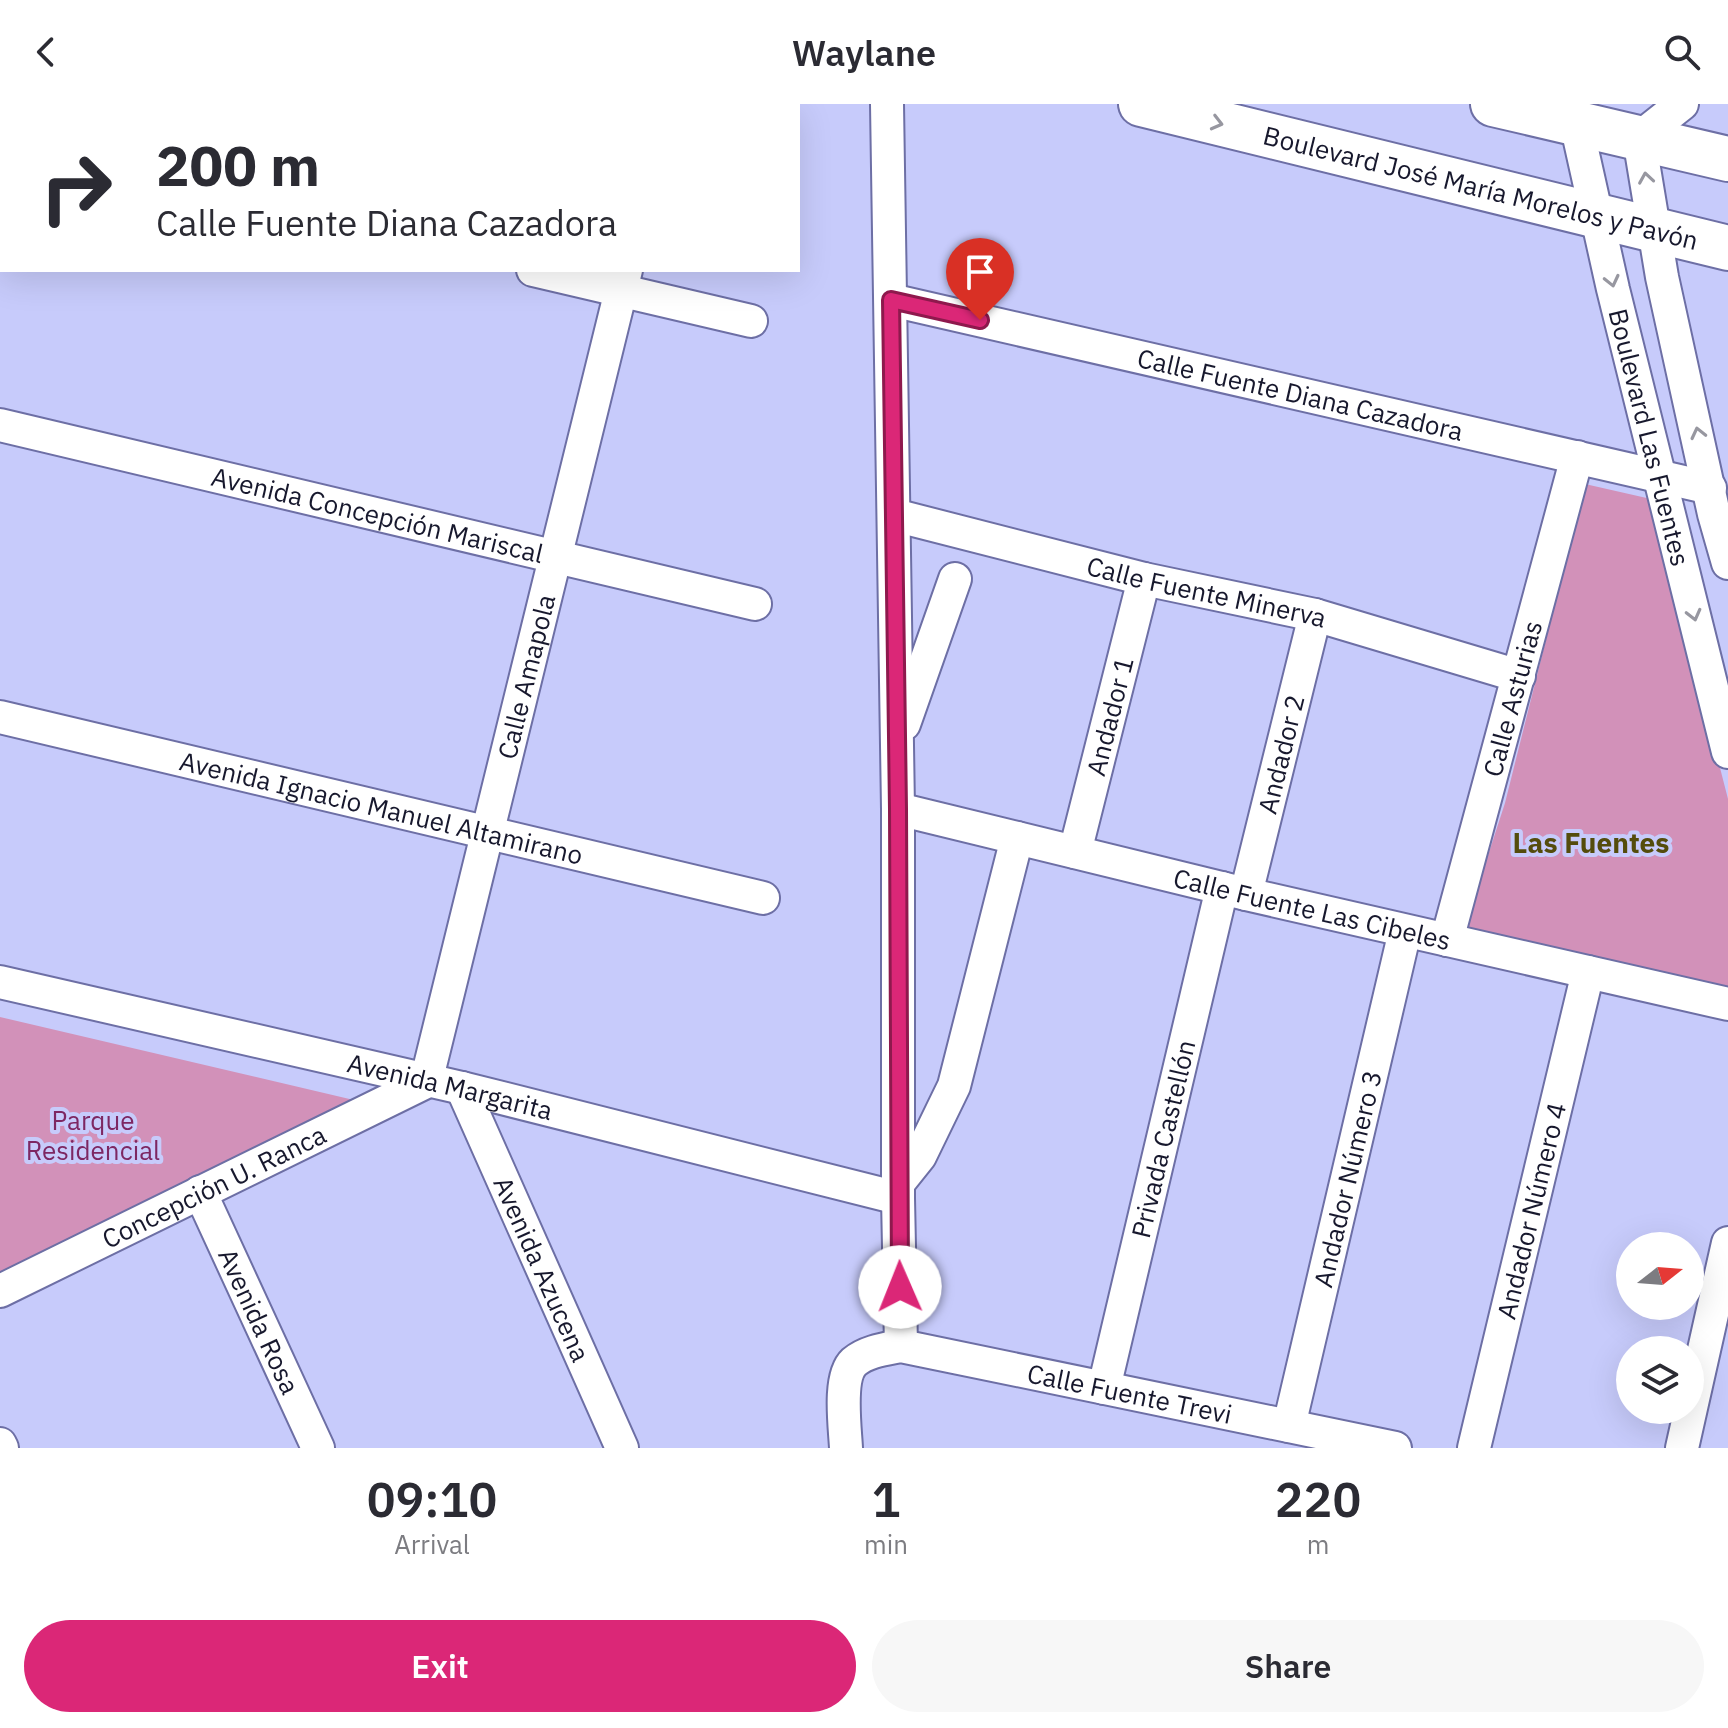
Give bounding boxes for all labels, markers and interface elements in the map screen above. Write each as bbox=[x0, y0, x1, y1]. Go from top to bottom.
text: Waylane bbox=[792, 29, 936, 76]
icon: back bbox=[24, 30, 68, 74]
icon: search bbox=[1660, 30, 1704, 74]
one-way arrow bbox=[1210, 113, 1223, 130]
street label: Boulevard José María Morelos y Pavón bbox=[1260, 118, 1702, 257]
text: 200 m bbox=[156, 129, 320, 201]
icon: right bbox=[24, 136, 128, 240]
one-way arrow bbox=[1638, 171, 1655, 185]
text: Calle Fuente Diana Cazadora bbox=[156, 199, 617, 246]
pin bbox=[946, 238, 1014, 320]
icon: arrive bbox=[958, 250, 1002, 294]
one-way arrow bbox=[1602, 273, 1619, 287]
street label: Boulevard Las Fuentes bbox=[1601, 305, 1698, 569]
street label: Calle Fuente Diana Cazadora bbox=[1134, 340, 1467, 448]
one-way arrow bbox=[1690, 426, 1707, 440]
street label: Avenida Concepción Mariscal bbox=[208, 459, 547, 570]
street label: Calle Fuente Minerva bbox=[1083, 548, 1331, 635]
street label: Calle Amapola bbox=[489, 591, 563, 762]
one-way arrow bbox=[1684, 607, 1701, 621]
street label: Calle Asturias bbox=[1475, 617, 1549, 780]
street label: Andador 1 bbox=[1078, 653, 1141, 779]
street label: Andador 2 bbox=[1249, 691, 1312, 817]
street label: Avenida Ignacio Manuel Altamirano bbox=[176, 743, 586, 872]
district label: Las Fuentes bbox=[1513, 824, 1669, 861]
street label: Calle Fuente Las Cibeles bbox=[1170, 860, 1454, 957]
street label: Privada Castellón bbox=[1123, 1036, 1203, 1241]
street label: Avenida Margarita bbox=[344, 1045, 556, 1127]
street label: Andador Número 3 bbox=[1305, 1067, 1389, 1290]
street label: Andador Número 4 bbox=[1488, 1099, 1573, 1322]
park label: Parque Residencial bbox=[26, 1103, 160, 1167]
street label: Concepción U. Ranca bbox=[96, 1117, 331, 1255]
street label: Avenida Azucena bbox=[486, 1171, 598, 1367]
north arrow bbox=[1616, 1232, 1704, 1320]
map controls bbox=[1616, 1232, 1704, 1424]
street label: Avenida Rosa bbox=[211, 1243, 308, 1399]
position arrow bbox=[858, 1245, 942, 1329]
button: layers bbox=[1616, 1336, 1704, 1424]
street label: Calle Fuente Trevi bbox=[1024, 1356, 1235, 1431]
text: 09:10 bbox=[367, 1468, 497, 1530]
text: 1 bbox=[872, 1468, 900, 1530]
text: 220 bbox=[1275, 1468, 1361, 1530]
text: Arrival bbox=[394, 1527, 470, 1561]
text: min bbox=[864, 1527, 908, 1561]
text: m bbox=[1307, 1527, 1329, 1561]
button: Exit bbox=[24, 1620, 856, 1712]
button: Share bbox=[872, 1620, 1704, 1712]

